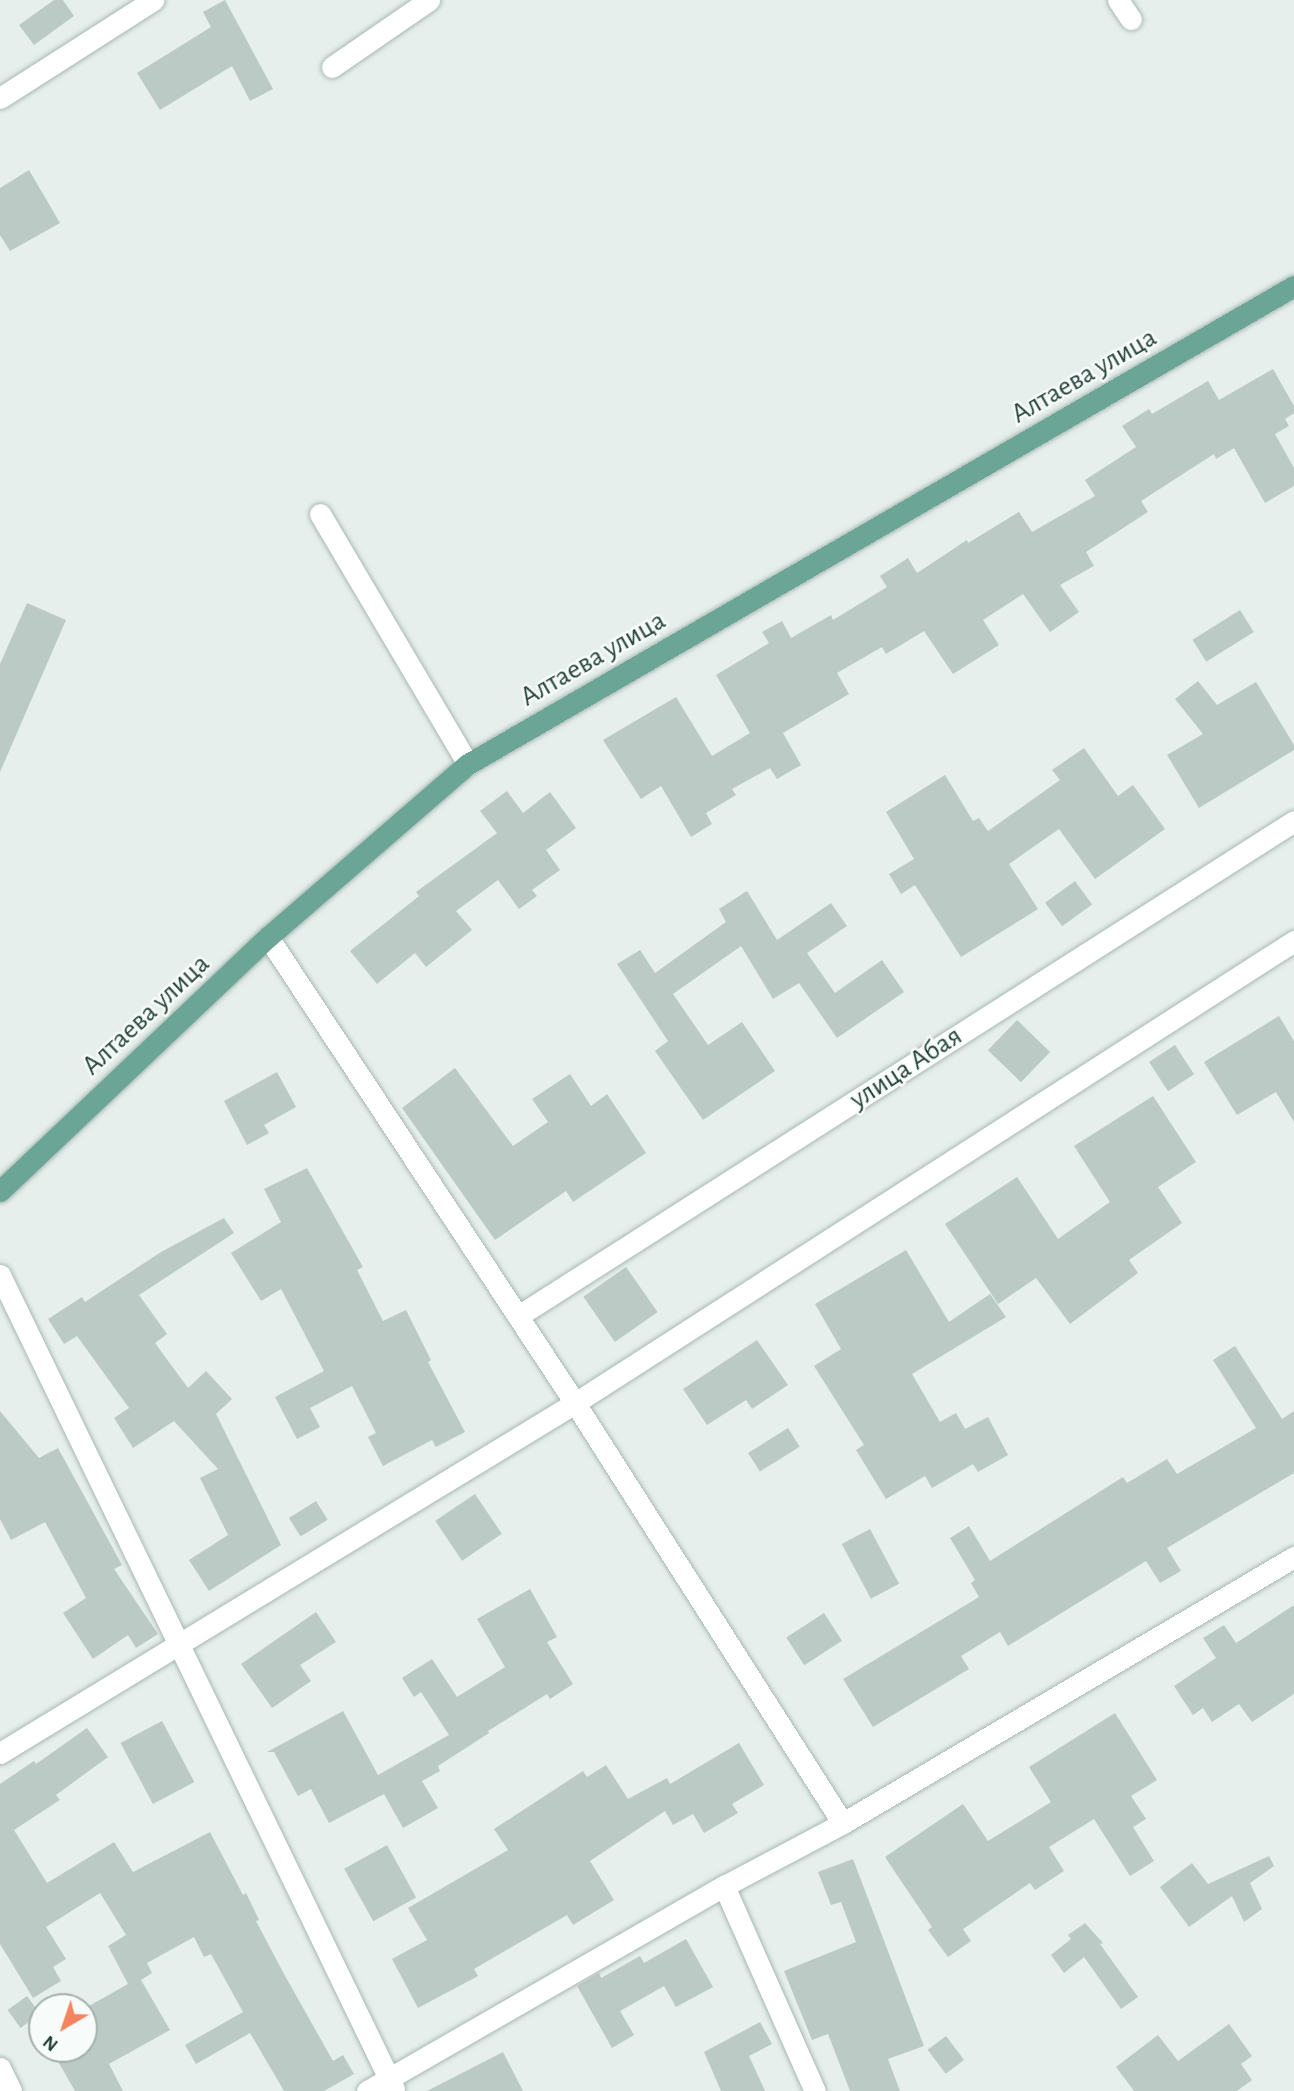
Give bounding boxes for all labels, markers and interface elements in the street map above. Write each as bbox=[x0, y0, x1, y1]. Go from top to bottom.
street label: Алтаева улица bbox=[1005, 321, 1163, 431]
street label: Алтаева улица bbox=[514, 604, 672, 714]
street label: Алтаева улица bbox=[75, 947, 217, 1083]
street label: улица Абая bbox=[844, 1019, 968, 1117]
north arrow bbox=[28, 1993, 98, 2063]
text: N bbox=[40, 2032, 62, 2055]

